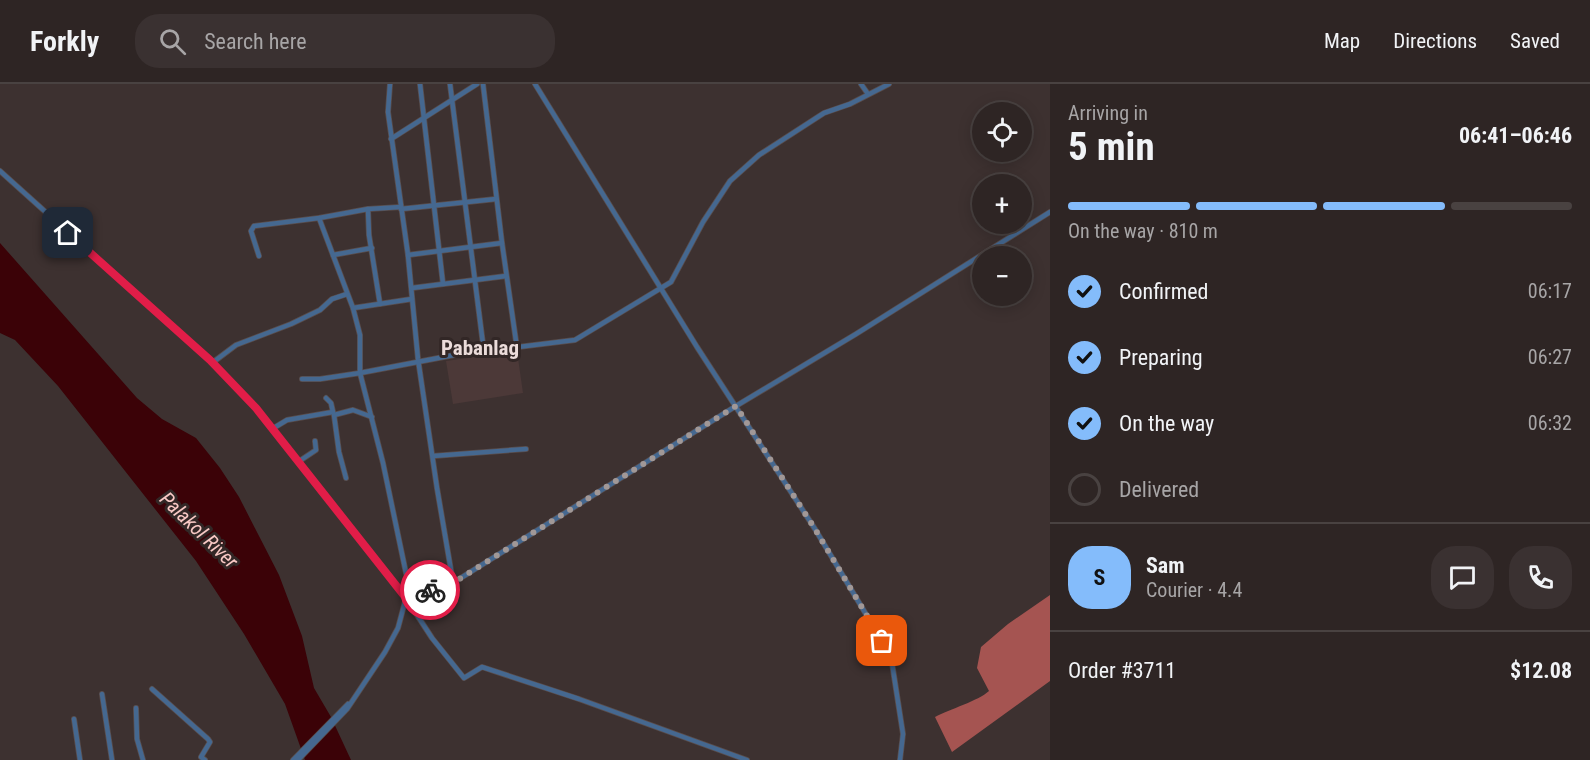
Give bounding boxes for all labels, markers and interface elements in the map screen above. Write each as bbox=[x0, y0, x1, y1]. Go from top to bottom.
search box bbox=[135, 14, 555, 68]
text: Forkly bbox=[30, 25, 99, 58]
icon: search bbox=[156, 25, 189, 58]
text: Search here bbox=[204, 29, 307, 54]
text: Map bbox=[1324, 29, 1360, 53]
text: Directions bbox=[1393, 29, 1477, 53]
text: Saved bbox=[1510, 29, 1560, 53]
text: Arriving in bbox=[1068, 101, 1148, 125]
map controls bbox=[972, 102, 1032, 306]
button: locate bbox=[972, 102, 1032, 162]
text: 06:41–06:46 bbox=[1459, 123, 1572, 148]
text: 5 min bbox=[1068, 124, 1155, 170]
button: + bbox=[972, 174, 1032, 234]
pin bbox=[42, 207, 93, 258]
icon: home bbox=[51, 216, 84, 249]
text: On the way · 810 m bbox=[1068, 219, 1218, 243]
button: − bbox=[972, 246, 1032, 306]
icon: check bbox=[1068, 275, 1101, 308]
text: Confirmed bbox=[1119, 279, 1208, 304]
text: 06:17 bbox=[1528, 279, 1572, 303]
district label: Pabanlag bbox=[441, 336, 519, 360]
icon: check bbox=[1068, 341, 1101, 374]
text: Preparing bbox=[1119, 345, 1203, 370]
text: 06:27 bbox=[1528, 345, 1572, 369]
icon: check bbox=[1068, 407, 1101, 440]
text: On the way bbox=[1119, 411, 1214, 436]
text: 06:32 bbox=[1528, 411, 1572, 435]
text: Delivered bbox=[1119, 477, 1199, 502]
water label: Palakol River bbox=[155, 487, 244, 574]
button: chat bbox=[1431, 546, 1494, 609]
button: phone bbox=[1509, 546, 1572, 609]
text: Sam bbox=[1146, 553, 1185, 578]
courier bbox=[400, 560, 460, 620]
text: S bbox=[1094, 565, 1105, 590]
icon: bike bbox=[414, 574, 447, 607]
text: Courier · 4.4 bbox=[1146, 578, 1242, 602]
pin bbox=[856, 615, 907, 666]
icon: bag bbox=[865, 624, 898, 657]
text: Order #3711 bbox=[1068, 658, 1176, 683]
text: $12.08 bbox=[1510, 658, 1572, 683]

